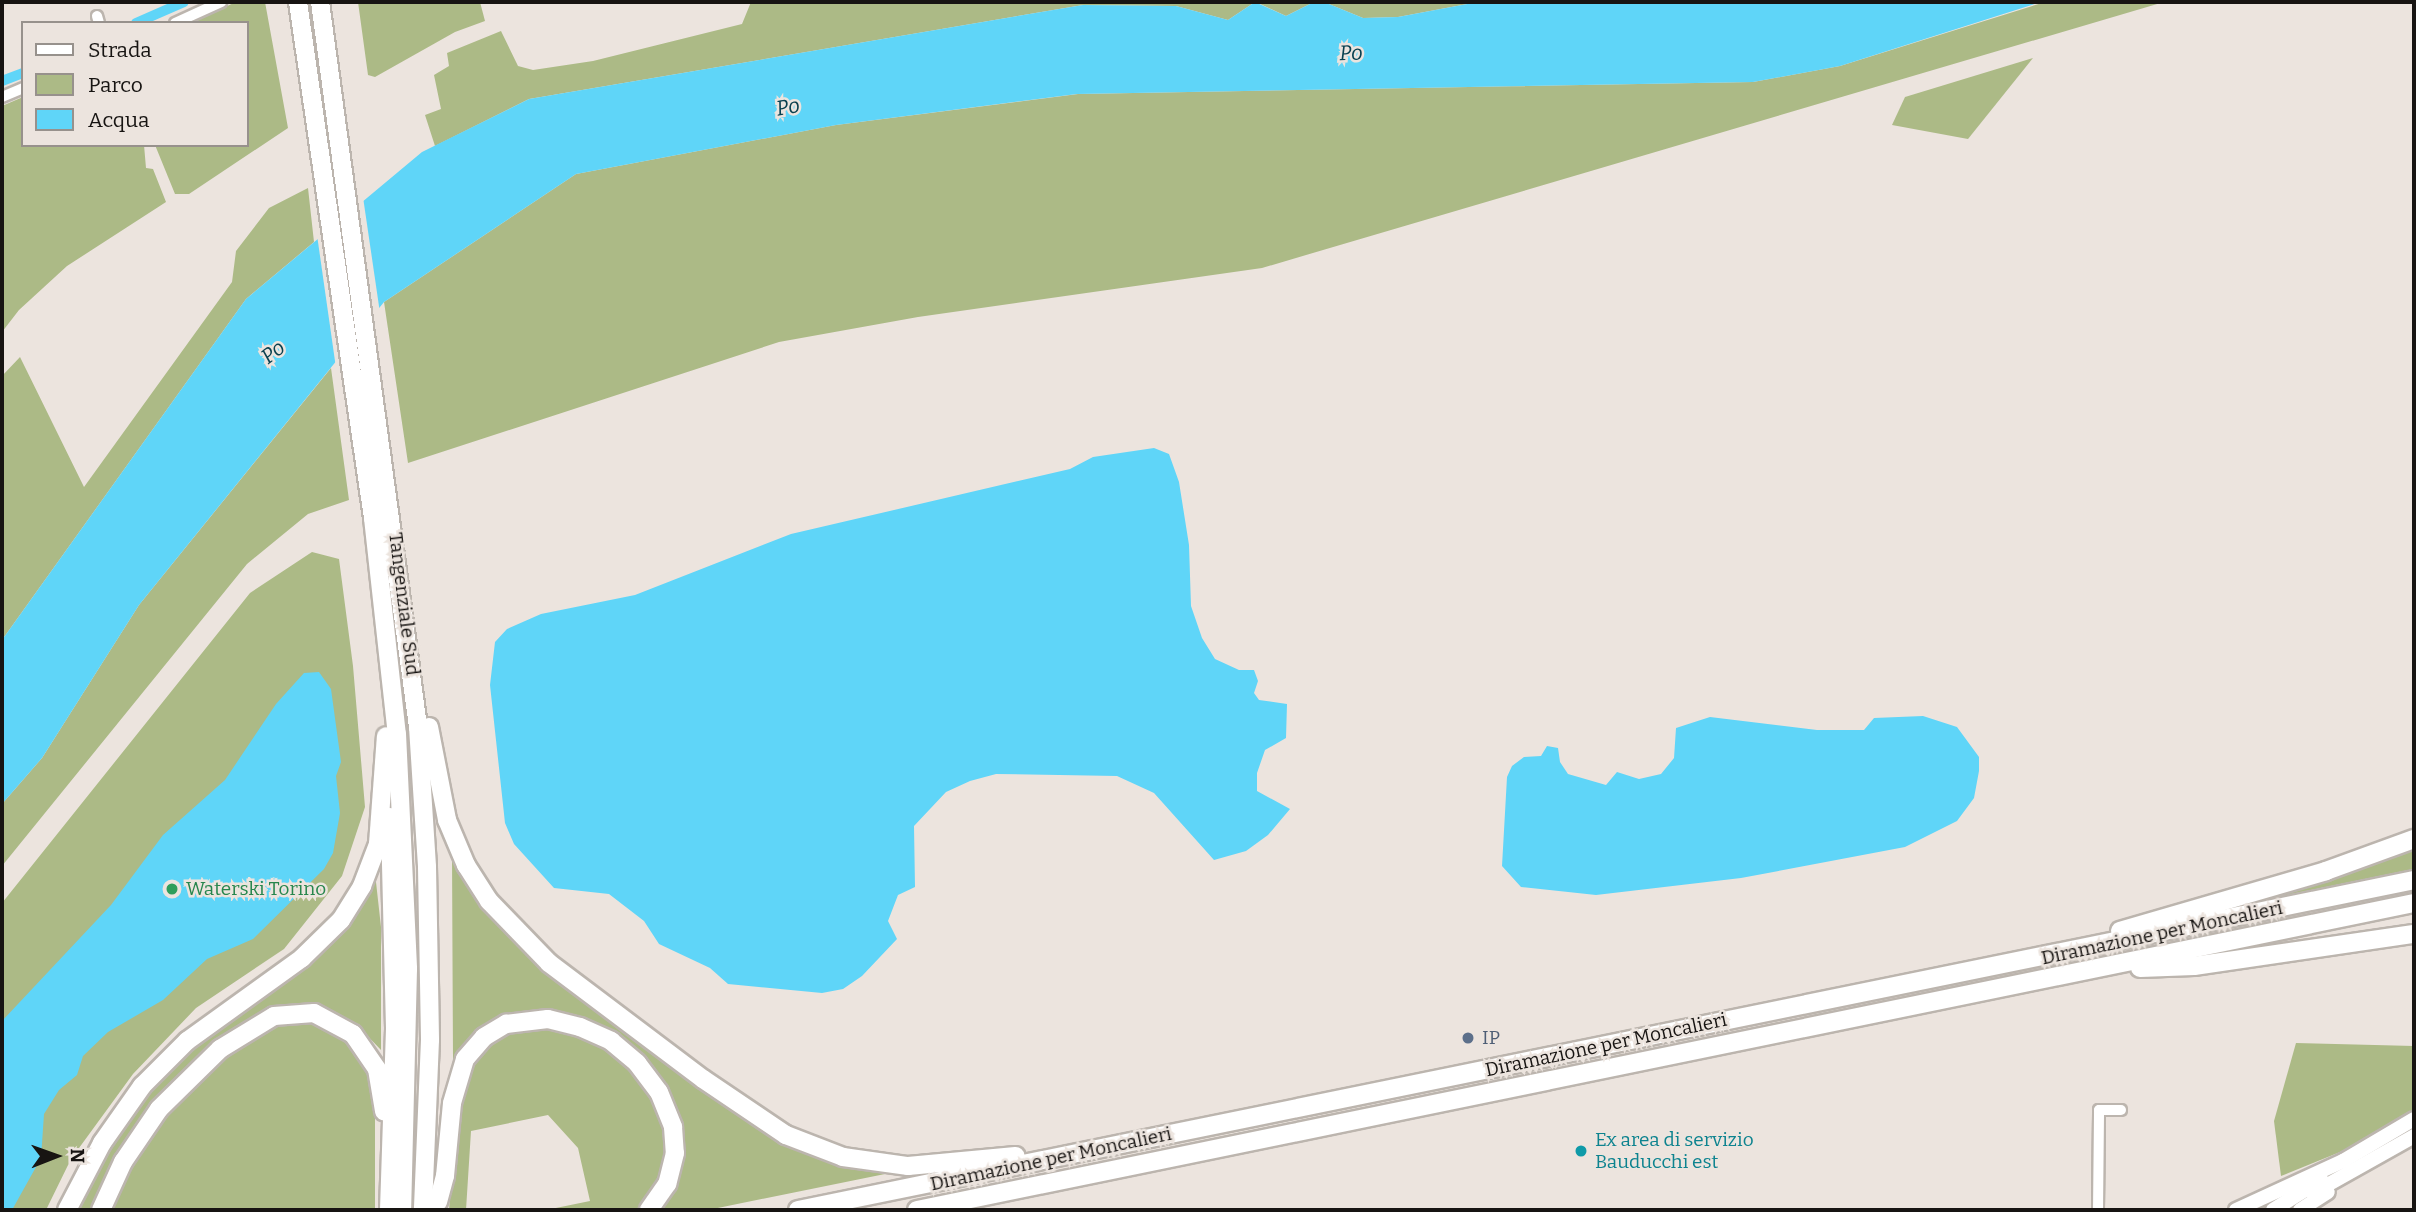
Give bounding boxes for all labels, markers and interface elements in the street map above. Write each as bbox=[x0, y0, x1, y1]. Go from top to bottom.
legend bbox=[21, 21, 248, 147]
text: Strada bbox=[88, 37, 152, 63]
water label: Po bbox=[1339, 40, 1363, 66]
text: Parco bbox=[88, 72, 143, 98]
water label: Po bbox=[774, 93, 802, 121]
text: Acqua bbox=[88, 107, 150, 133]
water label: Po bbox=[256, 335, 290, 369]
street label: Tangenziale Sud bbox=[384, 531, 424, 677]
place label: Waterski Torino bbox=[186, 878, 326, 900]
marker: Waterski Torino bbox=[164, 881, 180, 897]
street label: Diramazione per Moncalieri bbox=[2039, 896, 2285, 970]
street label: Diramazione per Moncalieri bbox=[1483, 1008, 1729, 1082]
place label: IP bbox=[1482, 1027, 1500, 1049]
marker: IP bbox=[1460, 1030, 1476, 1046]
north arrow bbox=[21, 1121, 91, 1191]
street label: Diramazione per Moncalieri bbox=[928, 1122, 1174, 1196]
place label: Ex area di servizio Bauducchi est bbox=[1595, 1129, 1754, 1173]
marker: Ex area di servizio Bauducchi est bbox=[1573, 1143, 1589, 1159]
text: N bbox=[66, 1148, 89, 1163]

